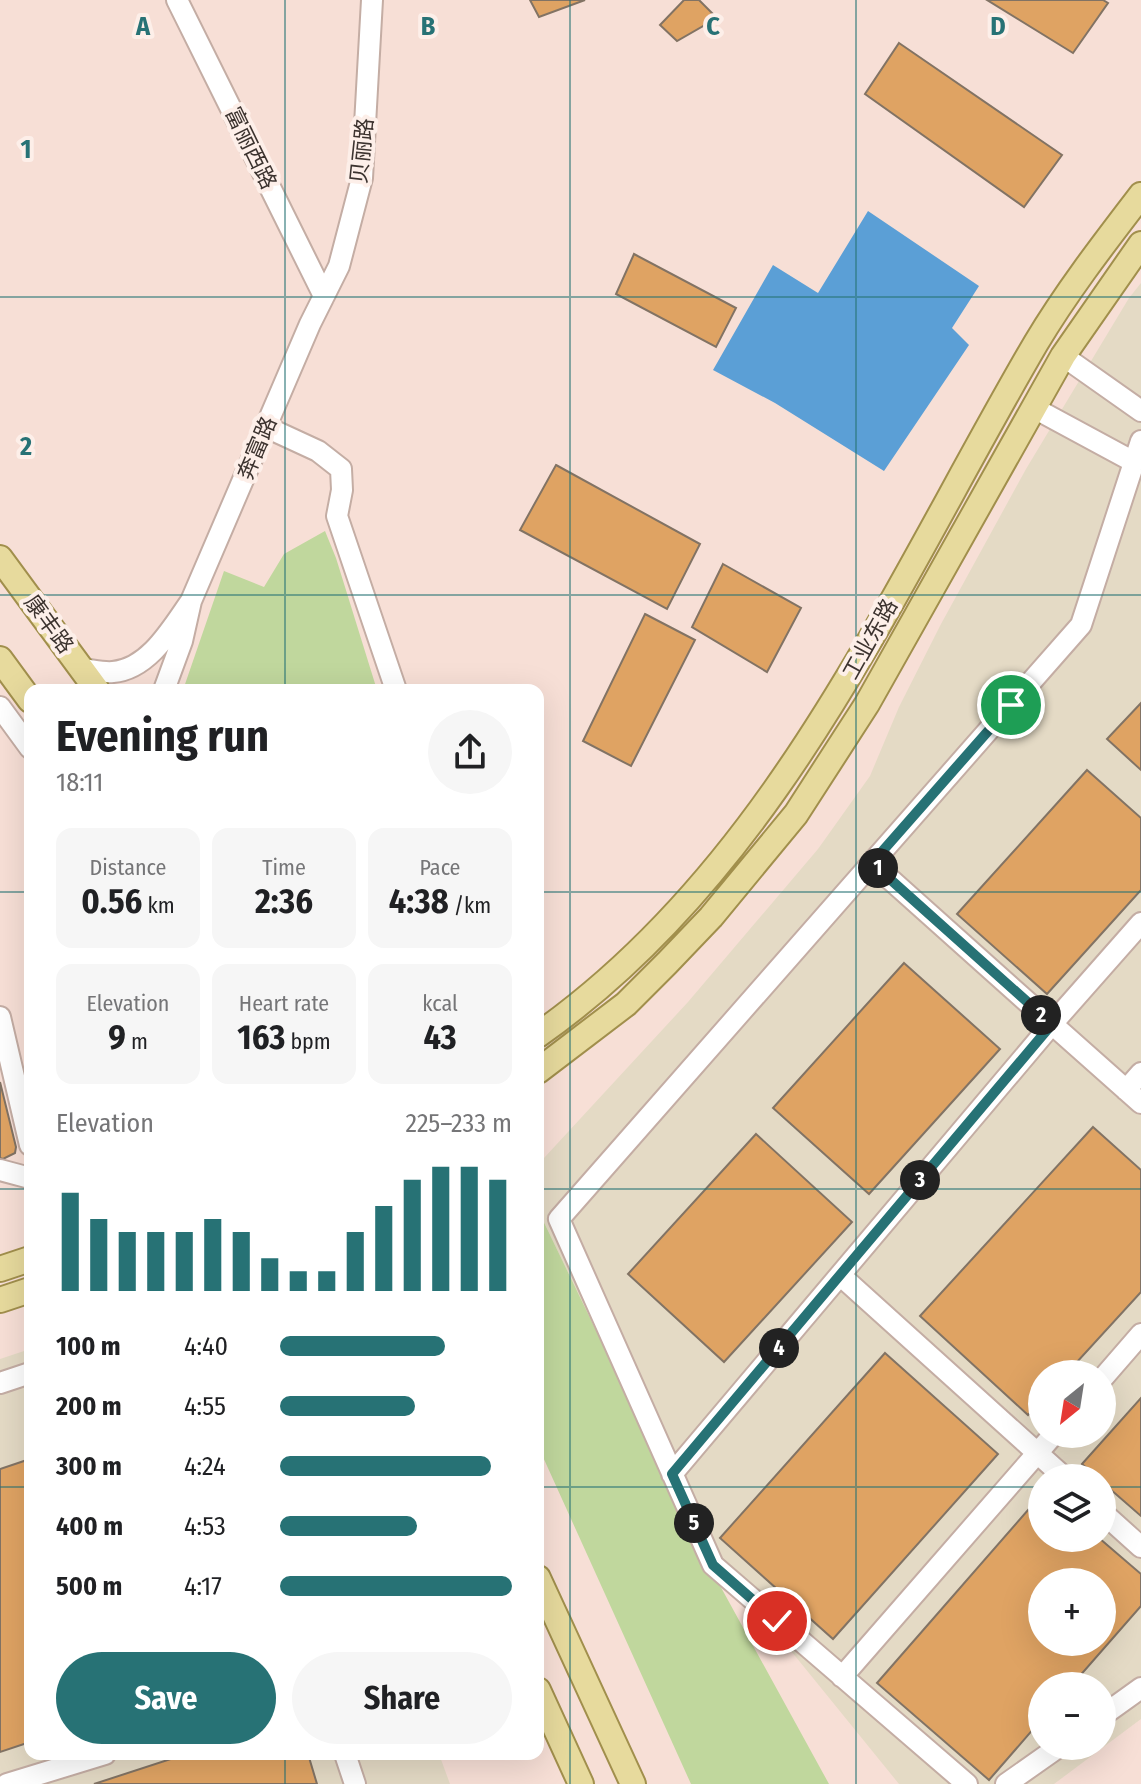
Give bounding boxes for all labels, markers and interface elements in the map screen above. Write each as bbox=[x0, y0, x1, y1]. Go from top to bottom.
text: A bbox=[135, 11, 151, 42]
text: B bbox=[421, 11, 436, 42]
text: C bbox=[706, 11, 720, 42]
text: D bbox=[990, 11, 1006, 42]
street label: 富丽西路 bbox=[220, 103, 282, 193]
street label: 贝丽路 bbox=[345, 117, 379, 185]
text: 1 bbox=[21, 134, 32, 165]
street label: 奔富路 bbox=[232, 412, 282, 484]
text: 2 bbox=[19, 431, 32, 462]
street label: 康丰路 bbox=[19, 589, 79, 659]
street label: 工业东路 bbox=[837, 594, 903, 684]
pin bbox=[977, 671, 1045, 739]
icon: arrive bbox=[989, 683, 1033, 727]
text: Evening run bbox=[56, 710, 269, 763]
button: share bbox=[428, 710, 512, 794]
text: 18:11 bbox=[56, 767, 104, 798]
pin: 1 bbox=[858, 848, 898, 888]
text: Distance bbox=[89, 854, 167, 881]
text: Time bbox=[262, 854, 306, 881]
text: Pace bbox=[419, 854, 461, 881]
text: 1 bbox=[873, 854, 883, 881]
text: 0.56 bbox=[81, 881, 142, 922]
text: 2:36 bbox=[255, 881, 313, 922]
text: 4:38 bbox=[389, 881, 449, 922]
text: km bbox=[142, 892, 175, 919]
text: /km bbox=[449, 892, 491, 919]
text: Elevation bbox=[87, 990, 169, 1017]
text: Heart rate bbox=[239, 990, 329, 1017]
text: kcal bbox=[422, 990, 458, 1017]
pin: 2 bbox=[1021, 995, 1061, 1035]
text: 2 bbox=[1036, 1001, 1046, 1028]
text: 9 bbox=[108, 1017, 126, 1058]
text: 163 bbox=[237, 1017, 285, 1058]
text: 43 bbox=[423, 1017, 457, 1058]
text: m bbox=[126, 1028, 148, 1055]
text: bpm bbox=[285, 1028, 331, 1055]
text: Elevation bbox=[56, 1108, 154, 1139]
text: 225–233 m bbox=[405, 1108, 512, 1139]
pin: 3 bbox=[900, 1160, 940, 1200]
text: 3 bbox=[915, 1166, 925, 1193]
pin: 4 bbox=[759, 1328, 799, 1368]
text: 100 m bbox=[56, 1331, 121, 1362]
text: 4:40 bbox=[184, 1331, 228, 1362]
text: 4 bbox=[773, 1334, 785, 1361]
north arrow bbox=[1028, 1360, 1116, 1448]
map controls bbox=[1028, 1360, 1116, 1760]
text: 200 m bbox=[56, 1391, 122, 1422]
text: 4:55 bbox=[184, 1391, 226, 1422]
text: 300 m bbox=[56, 1451, 122, 1482]
text: 4:24 bbox=[184, 1451, 226, 1482]
button: layers bbox=[1028, 1464, 1116, 1552]
pin: 5 bbox=[674, 1503, 714, 1543]
text: 5 bbox=[689, 1509, 699, 1536]
text: 400 m bbox=[56, 1511, 123, 1542]
text: 4:53 bbox=[184, 1511, 226, 1542]
button: + bbox=[1028, 1568, 1116, 1656]
text: 500 m bbox=[56, 1571, 122, 1602]
text: 4:17 bbox=[184, 1571, 222, 1602]
pin bbox=[743, 1587, 811, 1655]
icon: check bbox=[755, 1599, 799, 1643]
button: Save bbox=[56, 1652, 276, 1744]
button: Share bbox=[292, 1652, 512, 1744]
button: − bbox=[1028, 1672, 1116, 1760]

